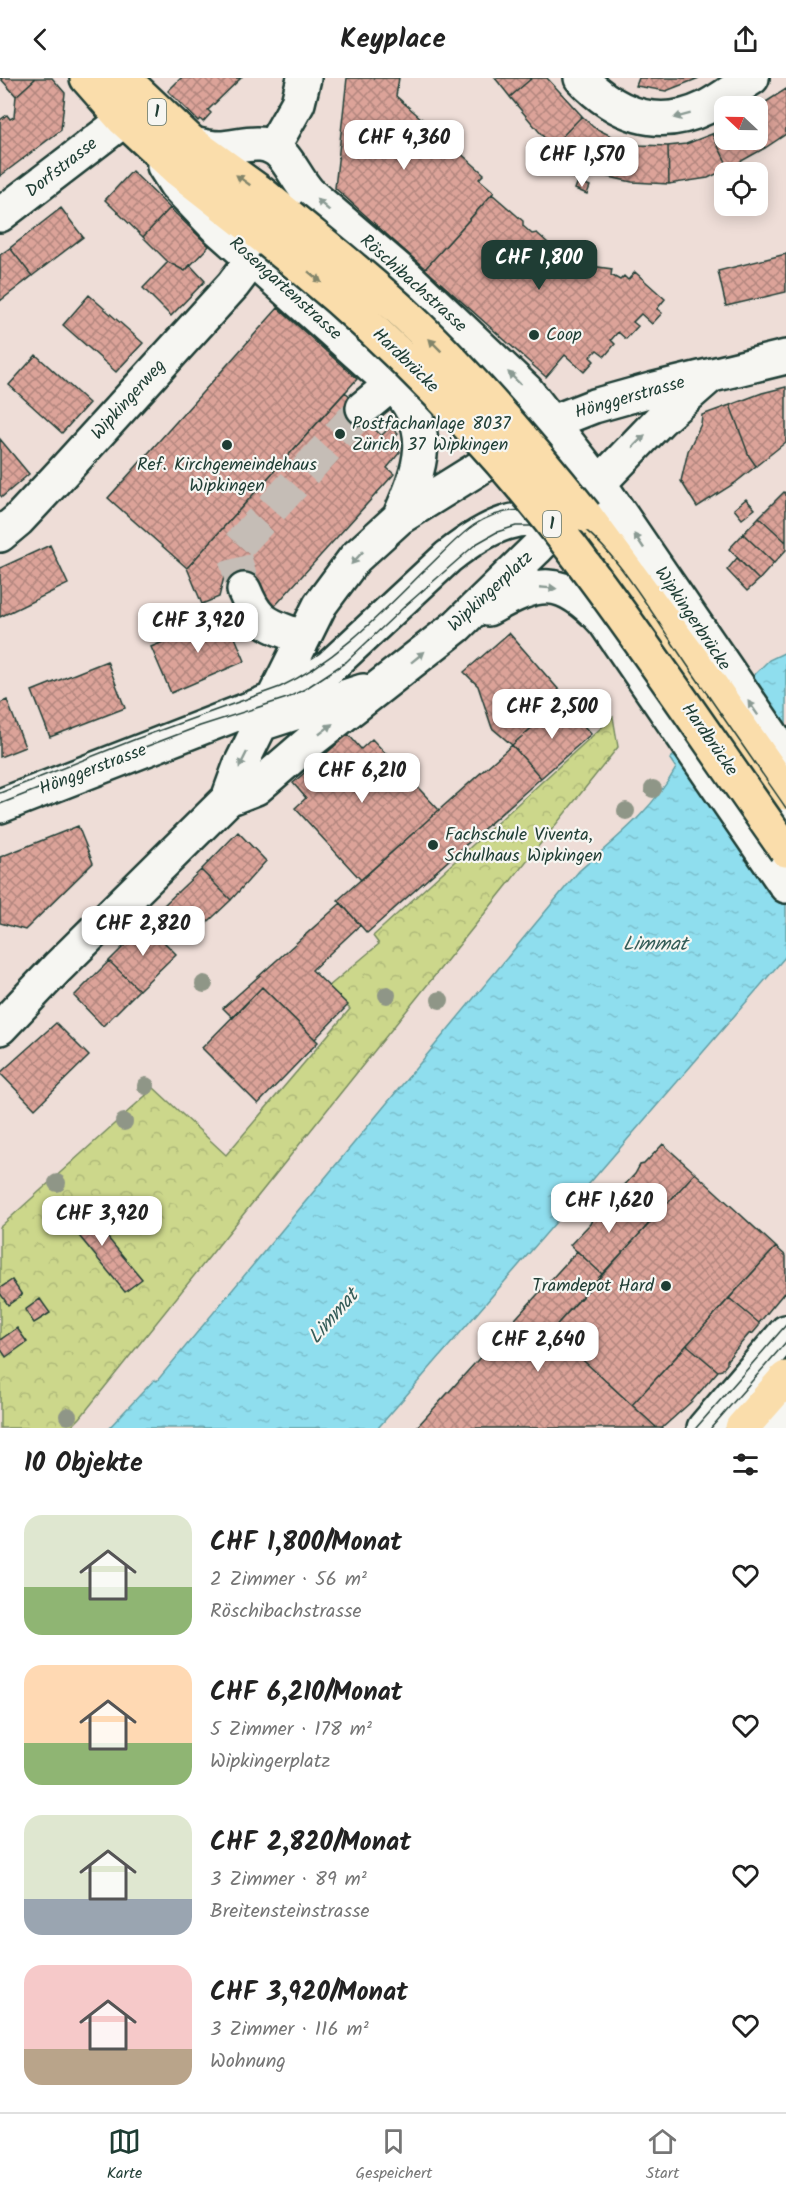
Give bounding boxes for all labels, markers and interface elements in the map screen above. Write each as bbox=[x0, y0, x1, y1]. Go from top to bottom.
text: Keyplace bbox=[340, 18, 446, 61]
icon: back bbox=[24, 23, 57, 56]
icon: share bbox=[729, 23, 762, 56]
north arrow bbox=[714, 96, 768, 150]
map controls bbox=[714, 96, 768, 216]
road number: 1 bbox=[148, 99, 166, 125]
one-way arrow bbox=[673, 111, 691, 121]
pin: CHF 4,360 bbox=[335, 120, 473, 171]
text: CHF 4,360 bbox=[358, 123, 450, 155]
street label: Dorfstrasse bbox=[20, 130, 104, 206]
pin: CHF 1,570 bbox=[513, 137, 651, 188]
text: CHF 1,570 bbox=[540, 140, 625, 172]
button: locate bbox=[714, 162, 768, 216]
one-way arrow bbox=[235, 174, 251, 186]
one-way arrow bbox=[316, 199, 331, 212]
street label: Röschibachstrasse bbox=[353, 228, 473, 340]
street label: Rosengartenstrasse bbox=[222, 230, 348, 348]
pin: CHF 1,800 bbox=[470, 240, 608, 291]
text: CHF 1,800 bbox=[495, 243, 583, 275]
one-way arrow bbox=[307, 271, 323, 284]
street label: Hardbrücke bbox=[365, 321, 445, 401]
place label: Coop bbox=[546, 321, 582, 350]
marker: Coop bbox=[527, 328, 541, 342]
one-way arrow bbox=[429, 338, 443, 352]
street label: Wipkingerweg bbox=[85, 353, 173, 447]
street label: Hönggerstrasse bbox=[571, 368, 689, 428]
one-way arrow bbox=[508, 372, 522, 386]
place label: Postfachanlage 8037 Zürich 37 Wipkingen bbox=[352, 410, 511, 460]
marker: Postfachanlage 8037 Zürich 37 Wipkingen bbox=[333, 427, 347, 441]
one-way arrow bbox=[632, 434, 646, 448]
marker: Ref. Kirchgemeindehaus Wipkingen bbox=[220, 438, 234, 452]
place label: Ref. Kirchgemeindehaus Wipkingen bbox=[137, 451, 317, 501]
road number: 1 bbox=[543, 511, 561, 537]
one-way arrow bbox=[634, 533, 645, 550]
street label: Wipkingerplatz bbox=[442, 544, 541, 640]
one-way arrow bbox=[350, 551, 364, 565]
street label: Wipkingerbrücke bbox=[646, 561, 738, 677]
one-way arrow bbox=[539, 583, 558, 593]
pin: CHF 3,920 bbox=[129, 603, 267, 654]
text: CHF 3,920 bbox=[152, 606, 244, 638]
one-way arrow bbox=[411, 651, 426, 664]
pin: CHF 2,500 bbox=[483, 689, 621, 740]
text: CHF 2,500 bbox=[506, 692, 598, 724]
street label: Hardbrücke bbox=[673, 697, 745, 783]
one-way arrow bbox=[747, 700, 759, 716]
one-way arrow bbox=[318, 723, 334, 736]
street label: Hönggerstrasse bbox=[35, 736, 151, 804]
one-way arrow bbox=[239, 752, 248, 769]
pin: CHF 6,210 bbox=[293, 753, 431, 804]
text: CHF 6,210 bbox=[318, 756, 406, 788]
place label: Fachschule Viventa, Schulhaus Wipkingen bbox=[445, 821, 602, 871]
marker: Fachschule Viventa, Schulhaus Wipkingen bbox=[426, 838, 440, 852]
pin: CHF 2,820 bbox=[74, 906, 212, 957]
text: CHF 2,820 bbox=[96, 909, 190, 941]
water label: Limmat bbox=[623, 929, 691, 961]
pin: CHF 1,620 bbox=[540, 1183, 678, 1234]
text: CHF 1,620 bbox=[565, 1186, 653, 1218]
pin: CHF 3,920 bbox=[33, 1196, 171, 1247]
text: CHF 3,920 bbox=[56, 1199, 148, 1231]
place label: Tramdepot Hard bbox=[532, 1272, 655, 1301]
marker: Tramdepot Hard bbox=[659, 1279, 673, 1293]
water label: Limmat bbox=[301, 1280, 369, 1352]
pin: CHF 2,640 bbox=[469, 1322, 607, 1373]
text: CHF 2,640 bbox=[492, 1325, 584, 1357]
text: 10 Objekte bbox=[24, 1443, 143, 1485]
icon: filters bbox=[729, 1448, 762, 1481]
text: CHF 1,800/Monat bbox=[210, 1522, 402, 1564]
icon: home bbox=[72, 1539, 144, 1611]
icon: heart bbox=[729, 1559, 762, 1592]
text: 2 Zimmer · 56 m² bbox=[210, 1564, 367, 1596]
text: Röschibachstrasse bbox=[210, 1596, 361, 1628]
text: CHF 6,210/Monat bbox=[210, 1672, 403, 1714]
icon: home bbox=[72, 1689, 144, 1761]
icon: heart bbox=[729, 1709, 762, 1742]
text: 5 Zimmer · 178 m² bbox=[210, 1714, 372, 1746]
text: Wipkingerplatz bbox=[210, 1746, 330, 1778]
text: CHF 2,820/Monat bbox=[210, 1822, 411, 1864]
icon: home bbox=[72, 1839, 144, 1911]
icon: heart bbox=[729, 1859, 762, 1892]
text: 3 Zimmer · 89 m² bbox=[210, 1864, 367, 1896]
text: Breitensteinstrasse bbox=[210, 1896, 370, 1928]
text: CHF 3,920/Monat bbox=[210, 1972, 408, 2014]
icon: home bbox=[72, 1989, 144, 2061]
icon: heart bbox=[729, 2009, 762, 2042]
text: 3 Zimmer · 116 m² bbox=[210, 2014, 369, 2046]
text: Wohnung bbox=[210, 2046, 286, 2078]
tab: Karte bbox=[107, 2125, 142, 2186]
tab: Gespeichert bbox=[356, 2125, 432, 2186]
tab: Start bbox=[646, 2125, 679, 2186]

